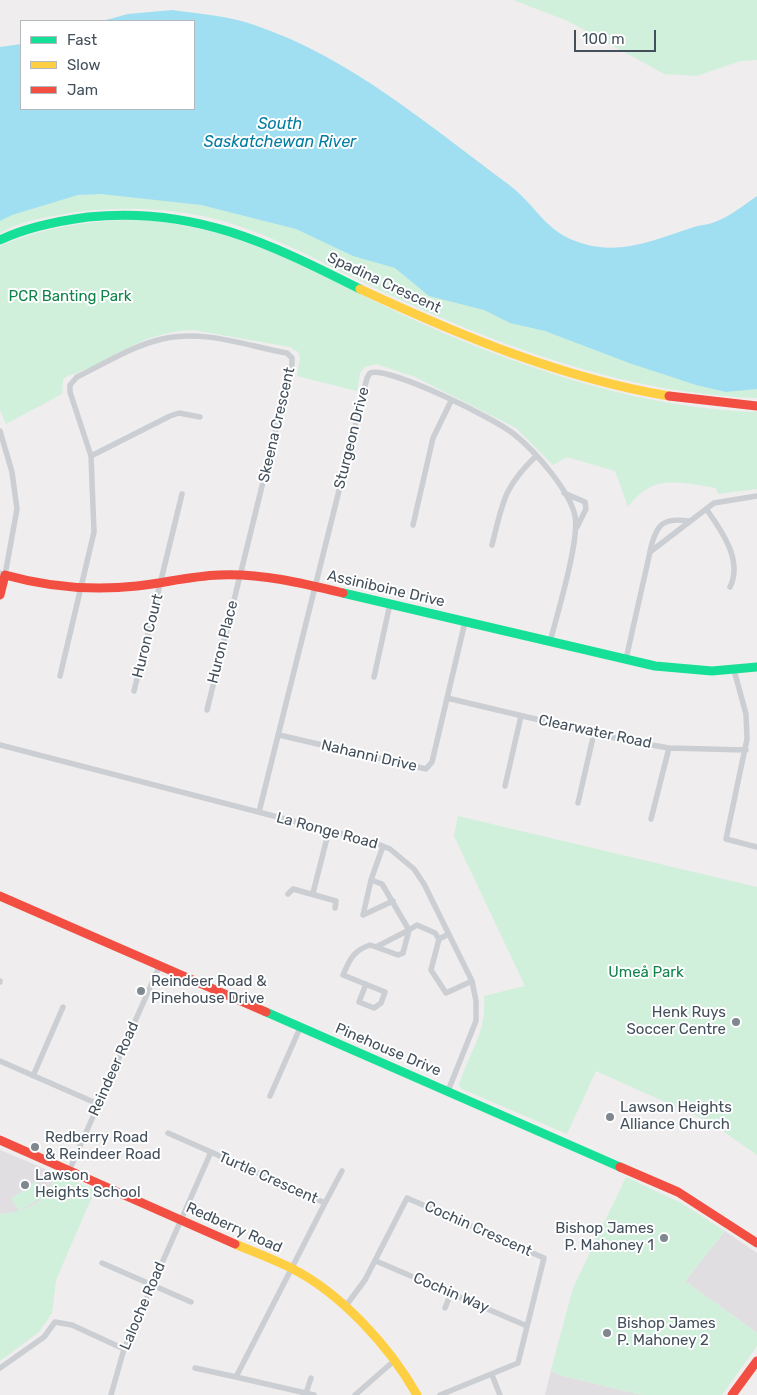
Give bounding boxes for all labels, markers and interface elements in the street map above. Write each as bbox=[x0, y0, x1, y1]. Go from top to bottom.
legend bbox=[20, 20, 195, 110]
scale bar bbox=[577, 20, 660, 52]
text: 100 m bbox=[582, 30, 624, 48]
text: Fast bbox=[67, 31, 97, 49]
text: Slow bbox=[67, 56, 100, 74]
text: Jam bbox=[67, 81, 98, 99]
water label: South Saskatchewan River bbox=[204, 114, 356, 152]
street label: Spadina Crescent bbox=[324, 249, 444, 317]
park label: PCR Banting Park bbox=[9, 288, 131, 306]
street label: Skeena Crescent bbox=[255, 366, 299, 484]
street label: Sturgeon Drive bbox=[331, 385, 373, 491]
street label: Assiniboine Drive bbox=[325, 567, 447, 611]
street label: Huron Court bbox=[129, 592, 167, 680]
street label: Huron Place bbox=[204, 599, 242, 685]
street label: Clearwater Road bbox=[537, 711, 653, 753]
street label: Nahanni Drive bbox=[319, 736, 419, 776]
street label: La Ronge Road bbox=[274, 809, 380, 853]
park label: Umeå Park bbox=[608, 964, 684, 982]
place label: Reindeer Road & Pinehouse Drive bbox=[151, 973, 267, 1008]
marker: Reindeer Road & Pinehouse Drive bbox=[135, 985, 147, 997]
place label: Henk Ruys Soccer Centre bbox=[627, 1004, 726, 1039]
marker: Henk Ruys Soccer Centre bbox=[730, 1016, 742, 1028]
street label: Reindeer Road bbox=[85, 1019, 143, 1119]
street label: Pinehouse Drive bbox=[332, 1020, 444, 1080]
place label: Lawson Heights Alliance Church bbox=[620, 1099, 732, 1134]
marker: Lawson Heights Alliance Church bbox=[604, 1111, 616, 1123]
place label: Redberry Road & Reindeer Road bbox=[45, 1129, 161, 1164]
marker: Redberry Road & Reindeer Road bbox=[29, 1141, 41, 1153]
street label: Turtle Crescent bbox=[215, 1148, 321, 1208]
place label: Lawson Heights School bbox=[35, 1167, 141, 1202]
marker: Lawson Heights School bbox=[19, 1179, 31, 1191]
street label: Cochin Crescent bbox=[422, 1197, 534, 1261]
street label: Redberry Road bbox=[183, 1199, 285, 1257]
place label: Bishop James P. Mahoney 1 bbox=[555, 1220, 654, 1255]
marker: Bishop James P. Mahoney 1 bbox=[658, 1232, 670, 1244]
street label: Laloche Road bbox=[116, 1259, 170, 1353]
street label: Cochin Way bbox=[410, 1269, 492, 1317]
place label: Bishop James P. Mahoney 2 bbox=[617, 1315, 716, 1350]
marker: Bishop James P. Mahoney 2 bbox=[601, 1327, 613, 1339]

